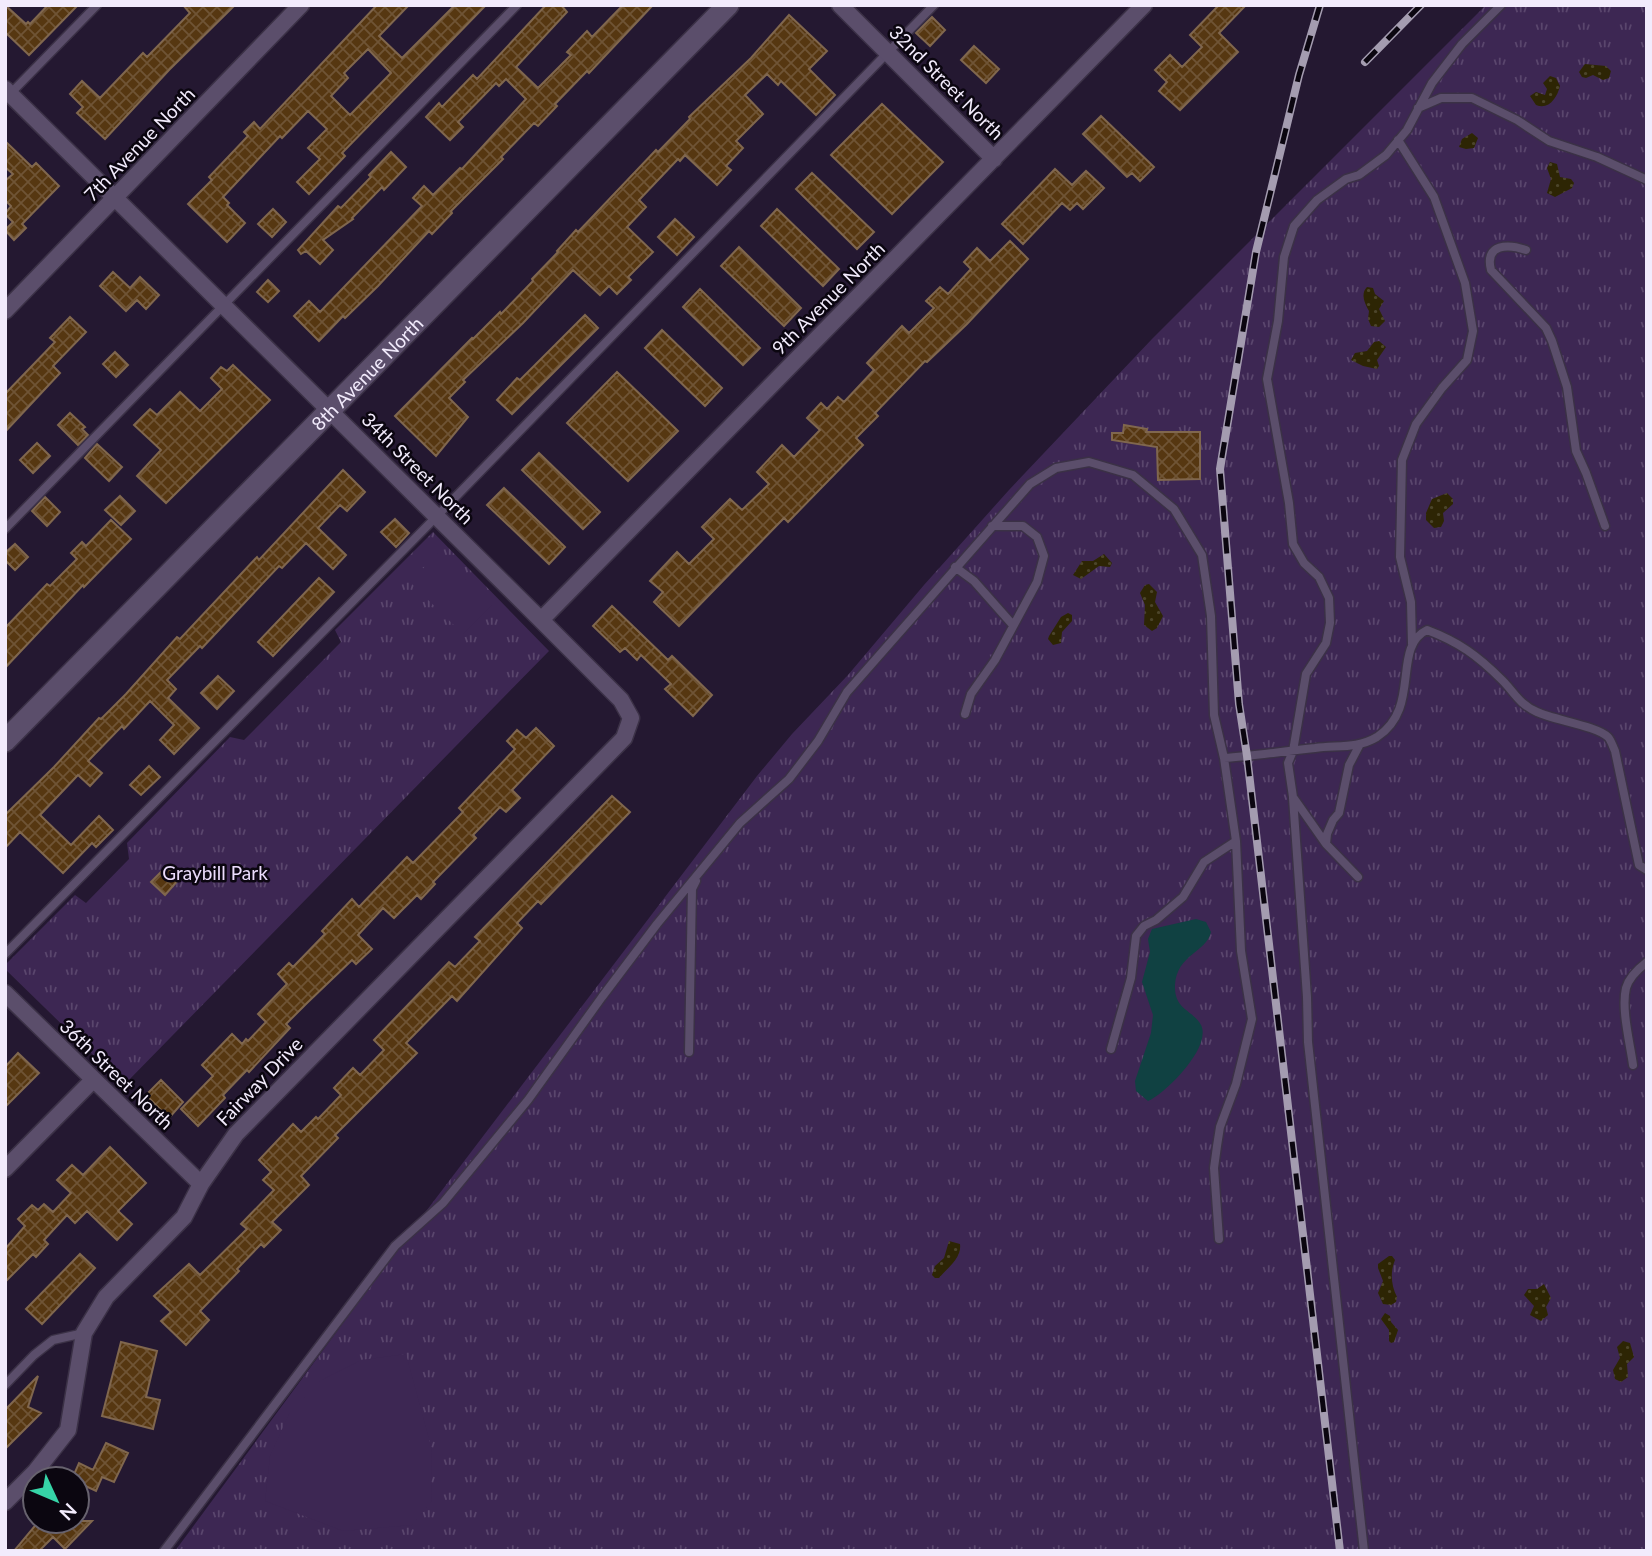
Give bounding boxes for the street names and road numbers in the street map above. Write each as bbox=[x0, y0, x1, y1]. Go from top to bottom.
street label: 32nd Street North bbox=[885, 20, 1009, 144]
street label: 7th Avenue North bbox=[79, 82, 199, 206]
street label: 9th Avenue North bbox=[767, 237, 889, 359]
street label: 8th Avenue North bbox=[306, 311, 427, 434]
street label: 34th Street North bbox=[357, 407, 479, 529]
street label: 36th Street North bbox=[56, 1014, 178, 1134]
street label: Fairway Drive bbox=[211, 1032, 307, 1130]

